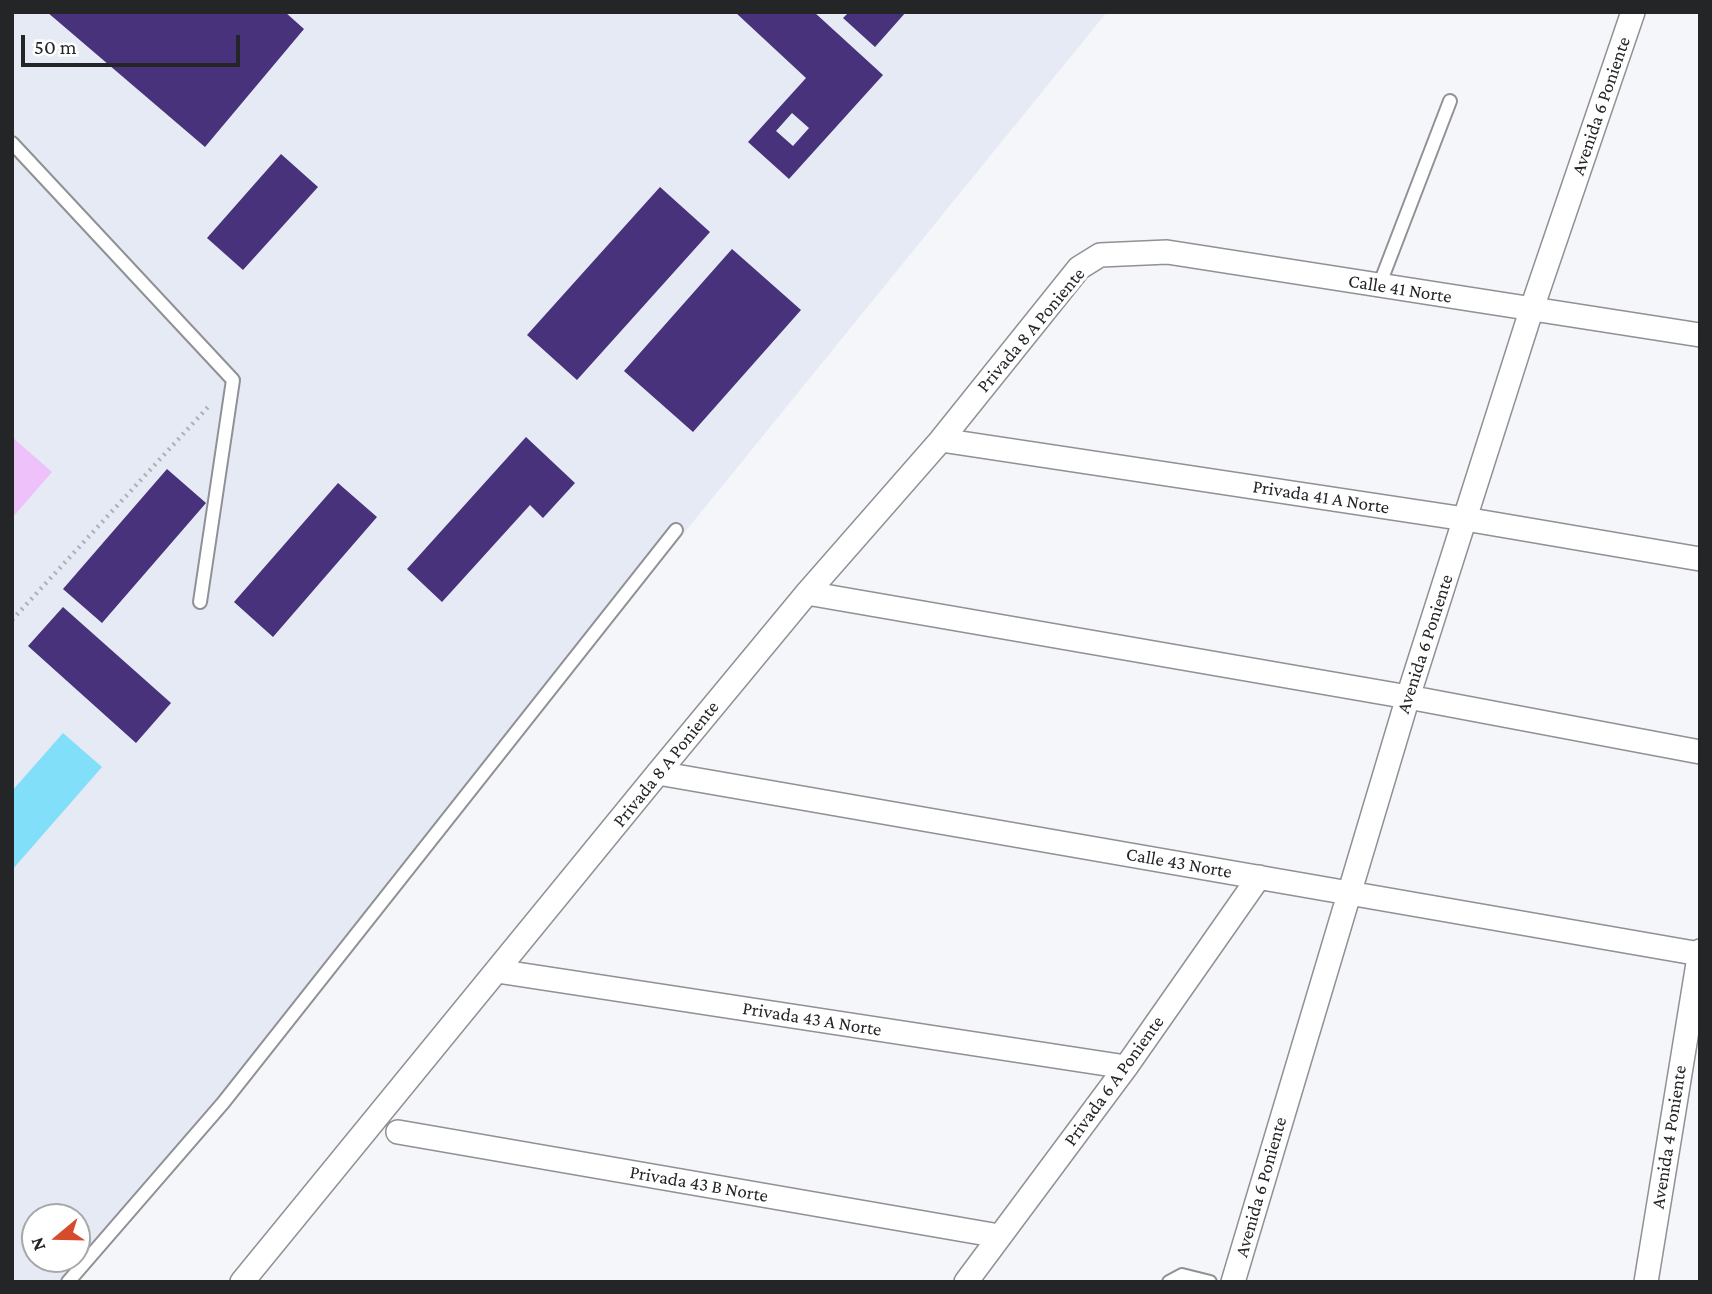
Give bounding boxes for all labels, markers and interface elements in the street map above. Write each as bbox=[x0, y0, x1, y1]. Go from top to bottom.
scale bar bbox=[24, 21, 243, 65]
street label: Avenida 6 Poniente bbox=[1567, 34, 1635, 178]
text: 50 m bbox=[34, 35, 77, 59]
street label: Privada 8 A Poniente bbox=[972, 263, 1090, 397]
street label: Calle 41 Norte bbox=[1347, 270, 1453, 308]
street label: Privada 41 A Norte bbox=[1251, 475, 1391, 519]
street label: Avenida 6 Poniente bbox=[1392, 572, 1458, 716]
street label: Privada 8 A Poniente bbox=[608, 696, 724, 832]
street label: Calle 43 Norte bbox=[1124, 842, 1234, 884]
street label: Privada 43 A Norte bbox=[741, 997, 883, 1041]
street label: Privada 6 A Poniente bbox=[1059, 1011, 1169, 1151]
street label: Avenida 4 Poniente bbox=[1646, 1064, 1692, 1210]
street label: Avenida 6 Poniente bbox=[1230, 1114, 1292, 1260]
street label: Privada 43 B Norte bbox=[628, 1161, 770, 1207]
north arrow bbox=[21, 1203, 91, 1273]
text: N bbox=[26, 1235, 50, 1254]

